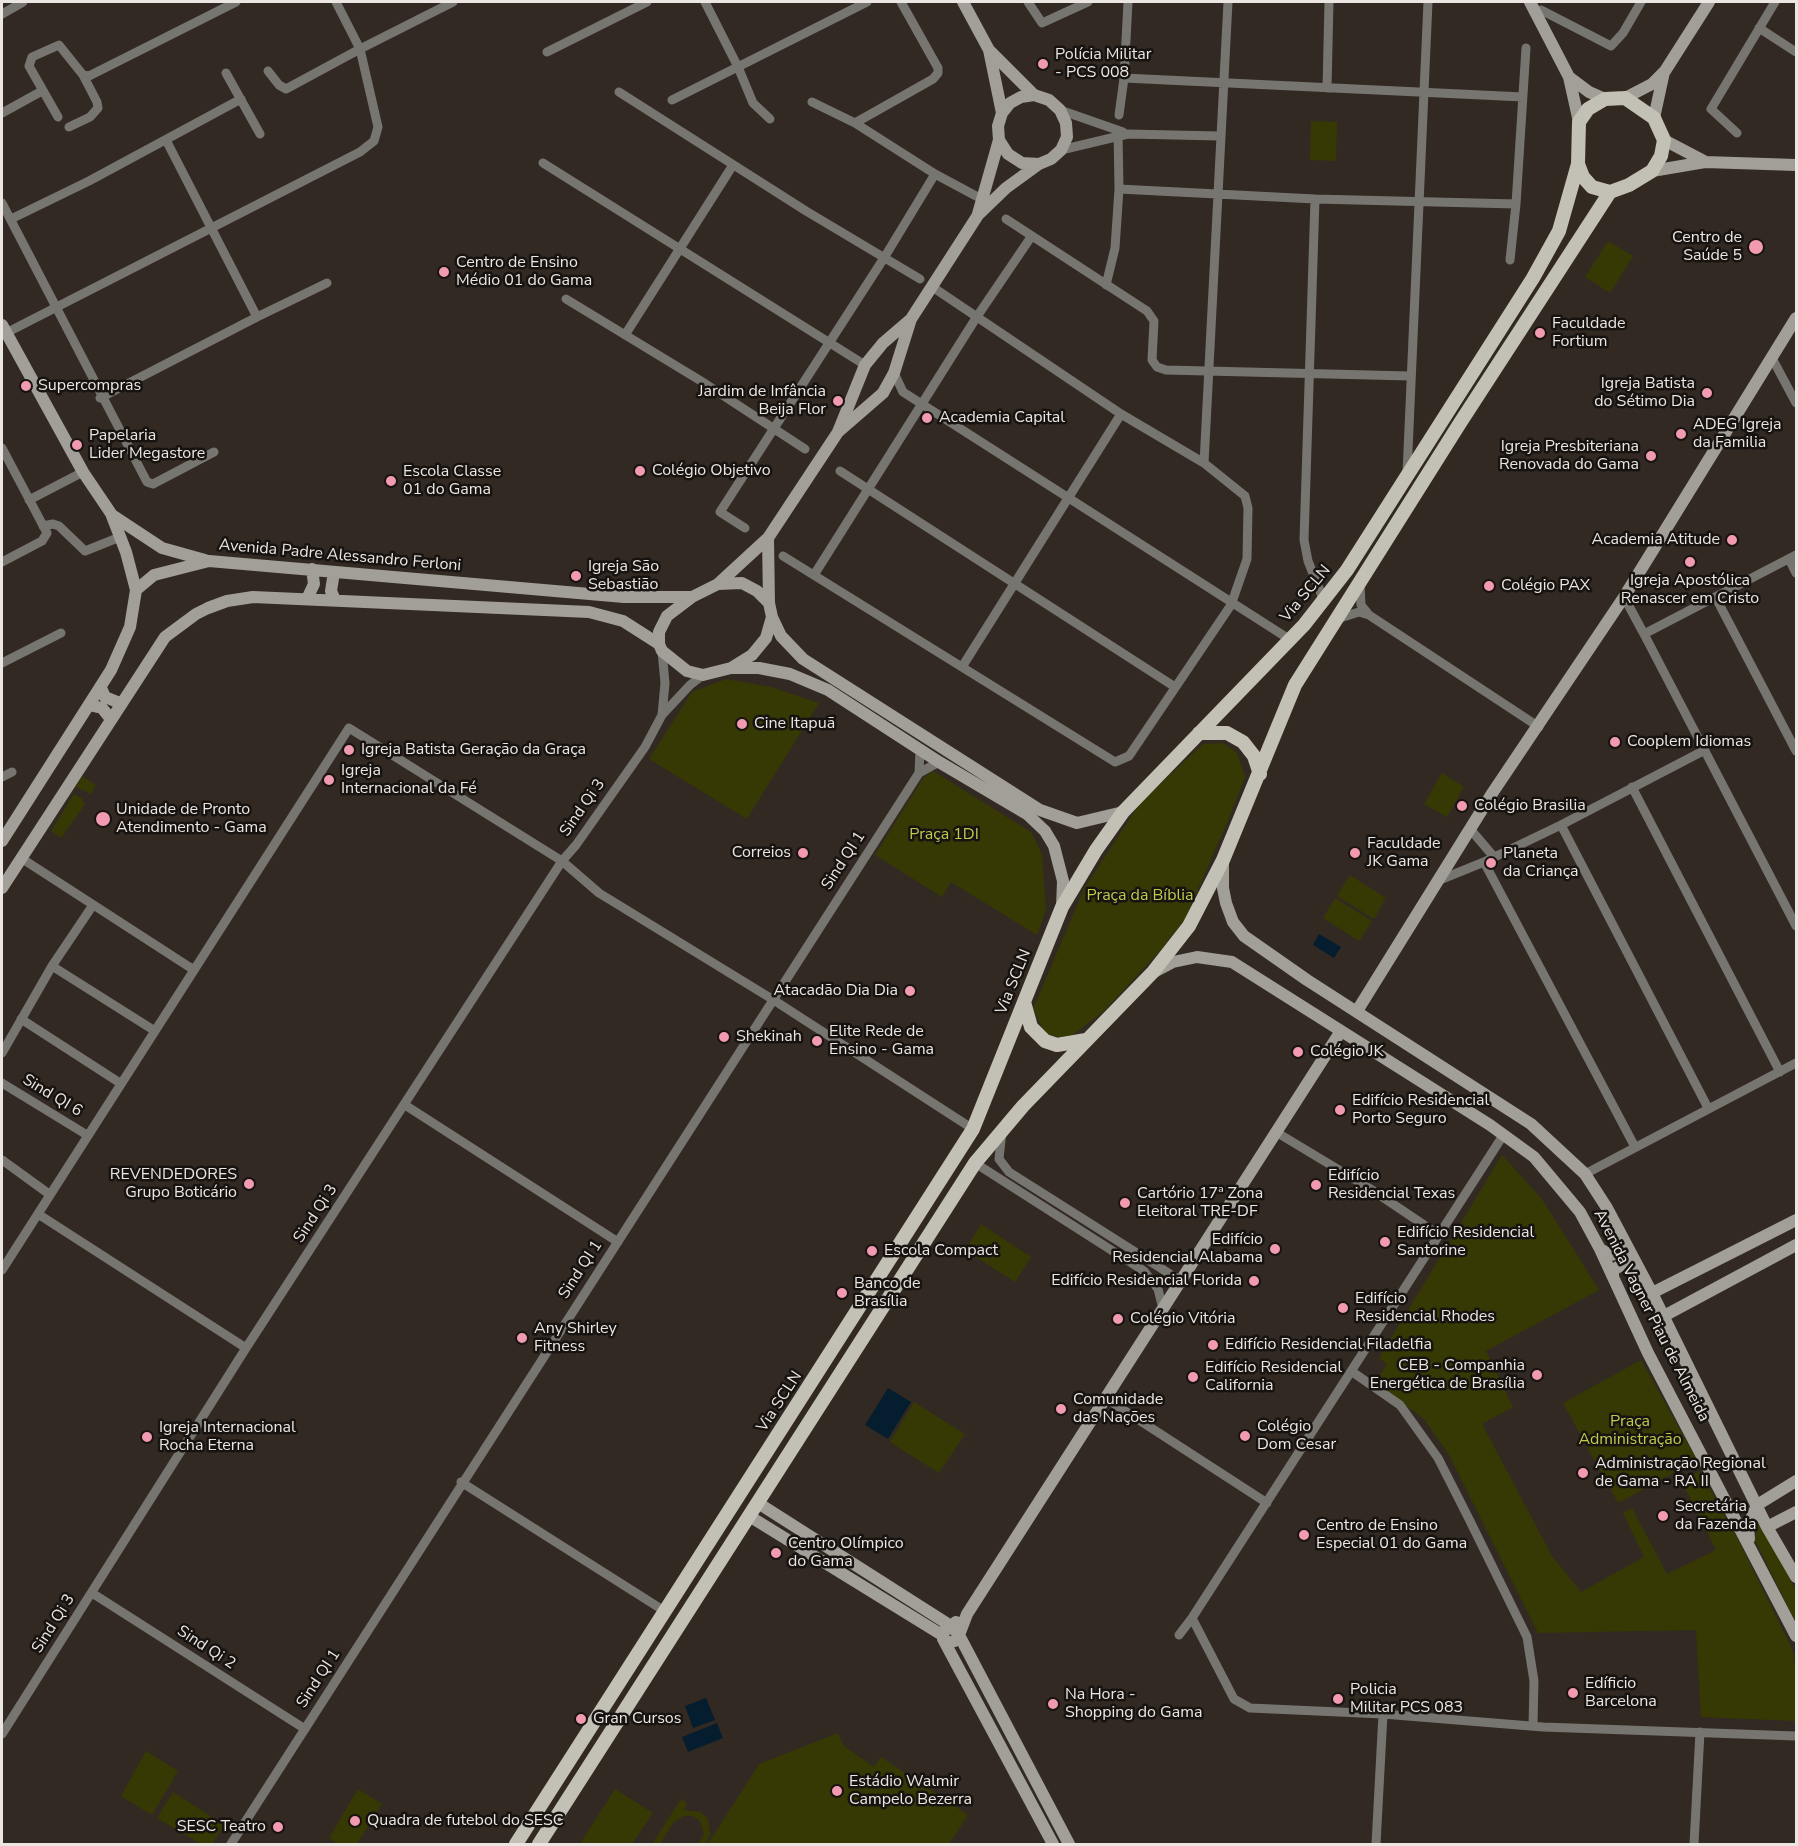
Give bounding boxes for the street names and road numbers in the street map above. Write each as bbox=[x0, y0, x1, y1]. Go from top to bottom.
street label: Avenida Padre Alessandro Ferloni bbox=[218, 536, 462, 576]
street label: Via SCLN bbox=[1277, 562, 1335, 626]
street label: Sind Qi 3 bbox=[556, 776, 610, 840]
street label: Sind QI 1 bbox=[818, 828, 870, 894]
street label: Via SCLN bbox=[992, 947, 1036, 1017]
street label: Sind QI 6 bbox=[19, 1071, 85, 1121]
street label: Sind Qi 3 bbox=[290, 1181, 342, 1247]
street label: Avenida Vagner Piau de Almeida bbox=[1589, 1207, 1713, 1425]
street label: Sind QI 1 bbox=[555, 1237, 607, 1303]
street label: Via SCLN bbox=[753, 1368, 807, 1436]
street label: Sind Qi 3 bbox=[28, 1591, 80, 1657]
street label: Sind Qi 2 bbox=[173, 1622, 239, 1674]
street label: Sind QI 1 bbox=[293, 1646, 345, 1712]

